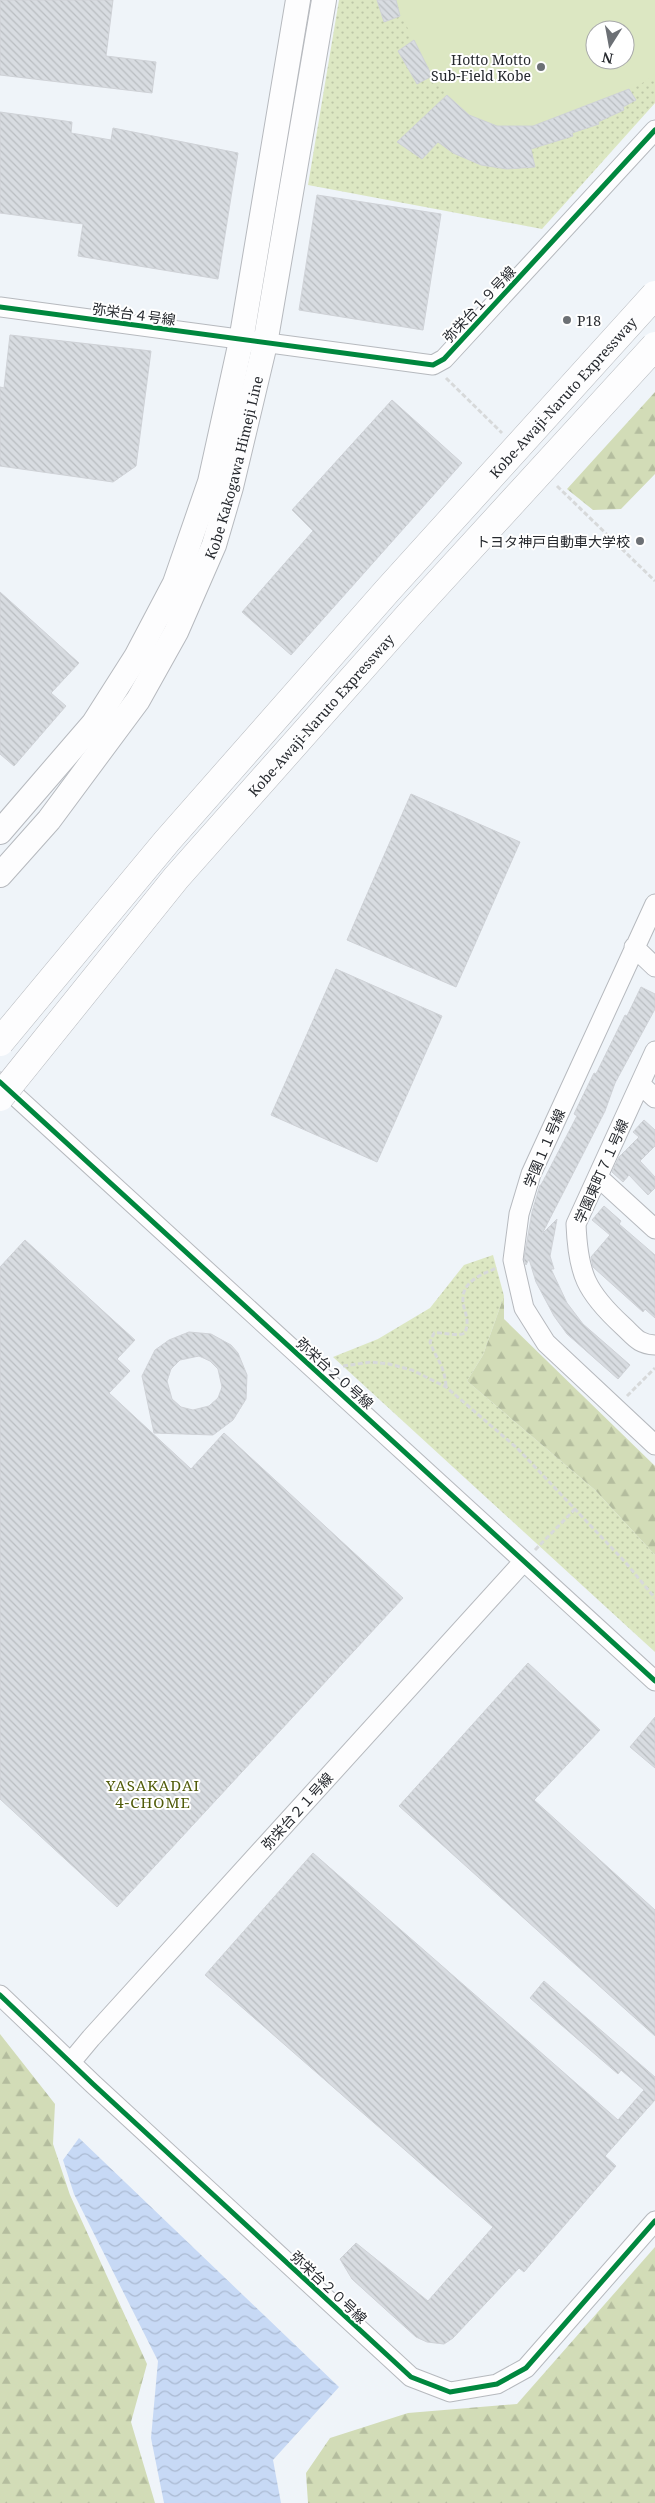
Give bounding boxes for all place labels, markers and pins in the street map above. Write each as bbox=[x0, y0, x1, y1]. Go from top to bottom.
place label: Hotto Motto Sub-Field Kobe bbox=[431, 50, 531, 85]
marker: Hotto Motto Sub-Field Kobe bbox=[535, 61, 547, 73]
place label: P18 bbox=[577, 311, 601, 330]
marker: P18 bbox=[561, 314, 573, 326]
place label: トヨタ神戸自動車大学校 bbox=[476, 532, 630, 551]
marker: トヨタ神戸自動車大学校 bbox=[634, 535, 646, 547]

